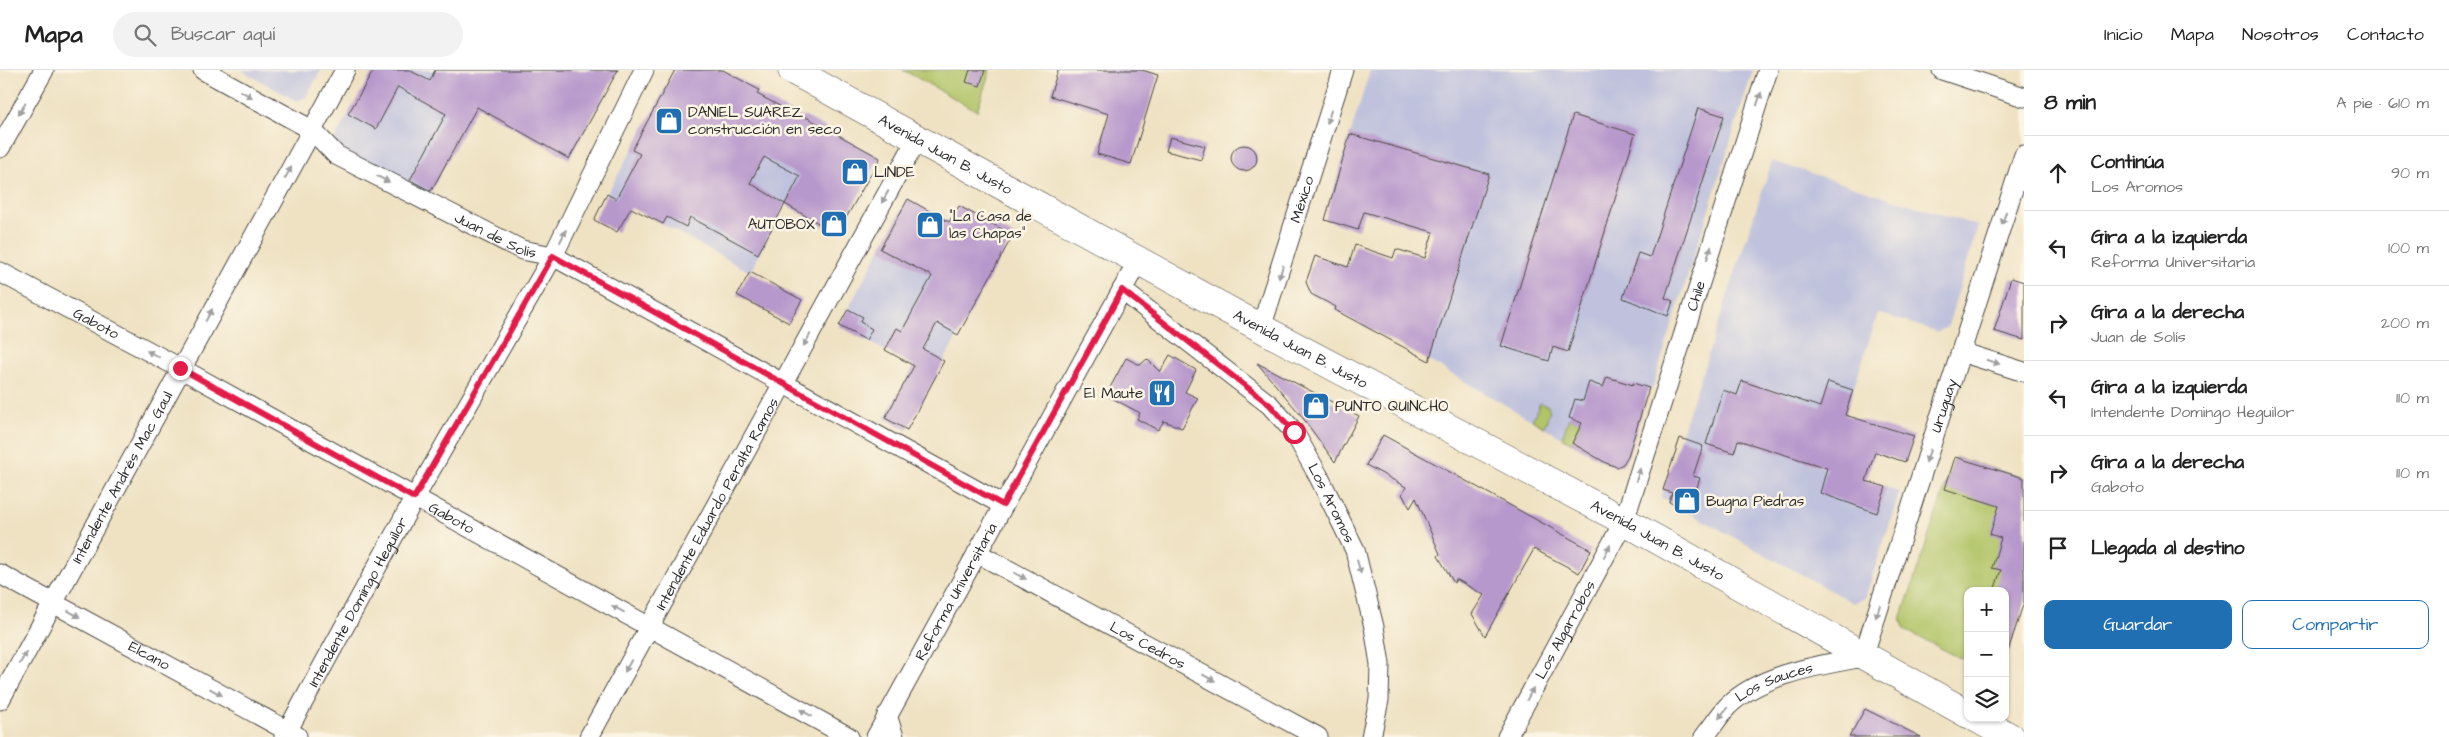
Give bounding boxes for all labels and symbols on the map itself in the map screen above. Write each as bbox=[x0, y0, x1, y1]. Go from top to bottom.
one-way arrow bbox=[239, 89, 253, 98]
one-way arrow bbox=[1756, 91, 1763, 106]
one-way arrow bbox=[18, 101, 26, 116]
place label: DANIEL SUAREZ construcción en seco bbox=[688, 102, 842, 140]
shop icon: DANIEL SUAREZ construcción en seco bbox=[654, 106, 684, 136]
street label: Avenida Juan B. Justo bbox=[874, 109, 1016, 200]
one-way arrow bbox=[1324, 109, 1332, 124]
shop icon: LINDE bbox=[840, 157, 870, 187]
place label: LINDE bbox=[874, 162, 915, 183]
one-way arrow bbox=[284, 165, 292, 180]
street label: México bbox=[1285, 173, 1320, 225]
one-way arrow bbox=[376, 175, 390, 183]
one-way arrow bbox=[881, 190, 889, 205]
place label: "La Casa de las Chapas" bbox=[949, 206, 1032, 244]
street label: Juan de Solís bbox=[451, 207, 539, 264]
shop icon: AUTOBOX bbox=[819, 209, 849, 239]
shop icon: "La Casa de las Chapas" bbox=[915, 210, 945, 240]
one-way arrow bbox=[2000, 211, 2008, 226]
place label: AUTOBOX bbox=[748, 214, 815, 235]
one-way arrow bbox=[559, 229, 567, 243]
one-way arrow bbox=[1706, 246, 1714, 261]
one-way arrow bbox=[1276, 264, 1284, 279]
street label: Chile bbox=[1682, 278, 1711, 314]
street label: Gaboto bbox=[69, 303, 123, 345]
street label: Avenida Juan B. Justo bbox=[1229, 305, 1372, 394]
one-way arrow bbox=[205, 308, 214, 321]
one-way arrow bbox=[802, 333, 811, 346]
one-way arrow bbox=[146, 350, 161, 358]
route end bbox=[169, 357, 192, 380]
one-way arrow bbox=[1985, 359, 2000, 367]
street label: Uruguay bbox=[1926, 376, 1964, 435]
restaurant icon: El Maute bbox=[1147, 378, 1177, 408]
place label: El Maute bbox=[1084, 383, 1143, 404]
street label: Intendente Andrés Mac Gaul bbox=[67, 388, 178, 567]
shop icon: PUNTO QUINCHO bbox=[1301, 391, 1331, 421]
street label: Intendente Eduardo Peralta Ramos bbox=[651, 394, 784, 614]
place label: PUNTO QUINCHO bbox=[1335, 396, 1448, 417]
route start bbox=[1283, 421, 1306, 444]
one-way arrow bbox=[1923, 449, 1931, 464]
street label: Los Aromos bbox=[1303, 460, 1360, 547]
one-way arrow bbox=[1635, 467, 1643, 482]
shop icon: Bugna Piedras bbox=[1672, 486, 1702, 516]
place label: Bugna Piedras bbox=[1706, 491, 1805, 513]
street label: Avenida Juan B. Justo bbox=[1587, 495, 1728, 586]
street label: Gaboto bbox=[424, 497, 478, 540]
street label: Intendente Domingo Heguilor bbox=[303, 513, 413, 691]
street label: Reforma Universitaria bbox=[910, 519, 1003, 664]
one-way arrow bbox=[1603, 544, 1611, 558]
one-way arrow bbox=[1356, 560, 1364, 575]
one-way arrow bbox=[1013, 572, 1027, 580]
street label: Los Algarrobos bbox=[1530, 577, 1601, 683]
one-way arrow bbox=[1873, 603, 1881, 618]
one-way arrow bbox=[611, 605, 625, 613]
one-way arrow bbox=[67, 609, 81, 618]
street label: Los Cedros bbox=[1106, 617, 1189, 675]
street label: Elcano bbox=[125, 636, 174, 676]
one-way arrow bbox=[19, 651, 28, 664]
street label: Los Sauces bbox=[1731, 657, 1815, 707]
one-way arrow bbox=[623, 660, 632, 673]
one-way arrow bbox=[1202, 674, 1216, 682]
one-way arrow bbox=[210, 687, 223, 696]
one-way arrow bbox=[1526, 687, 1534, 701]
one-way arrow bbox=[1717, 706, 1728, 719]
one-way arrow bbox=[799, 709, 813, 718]

